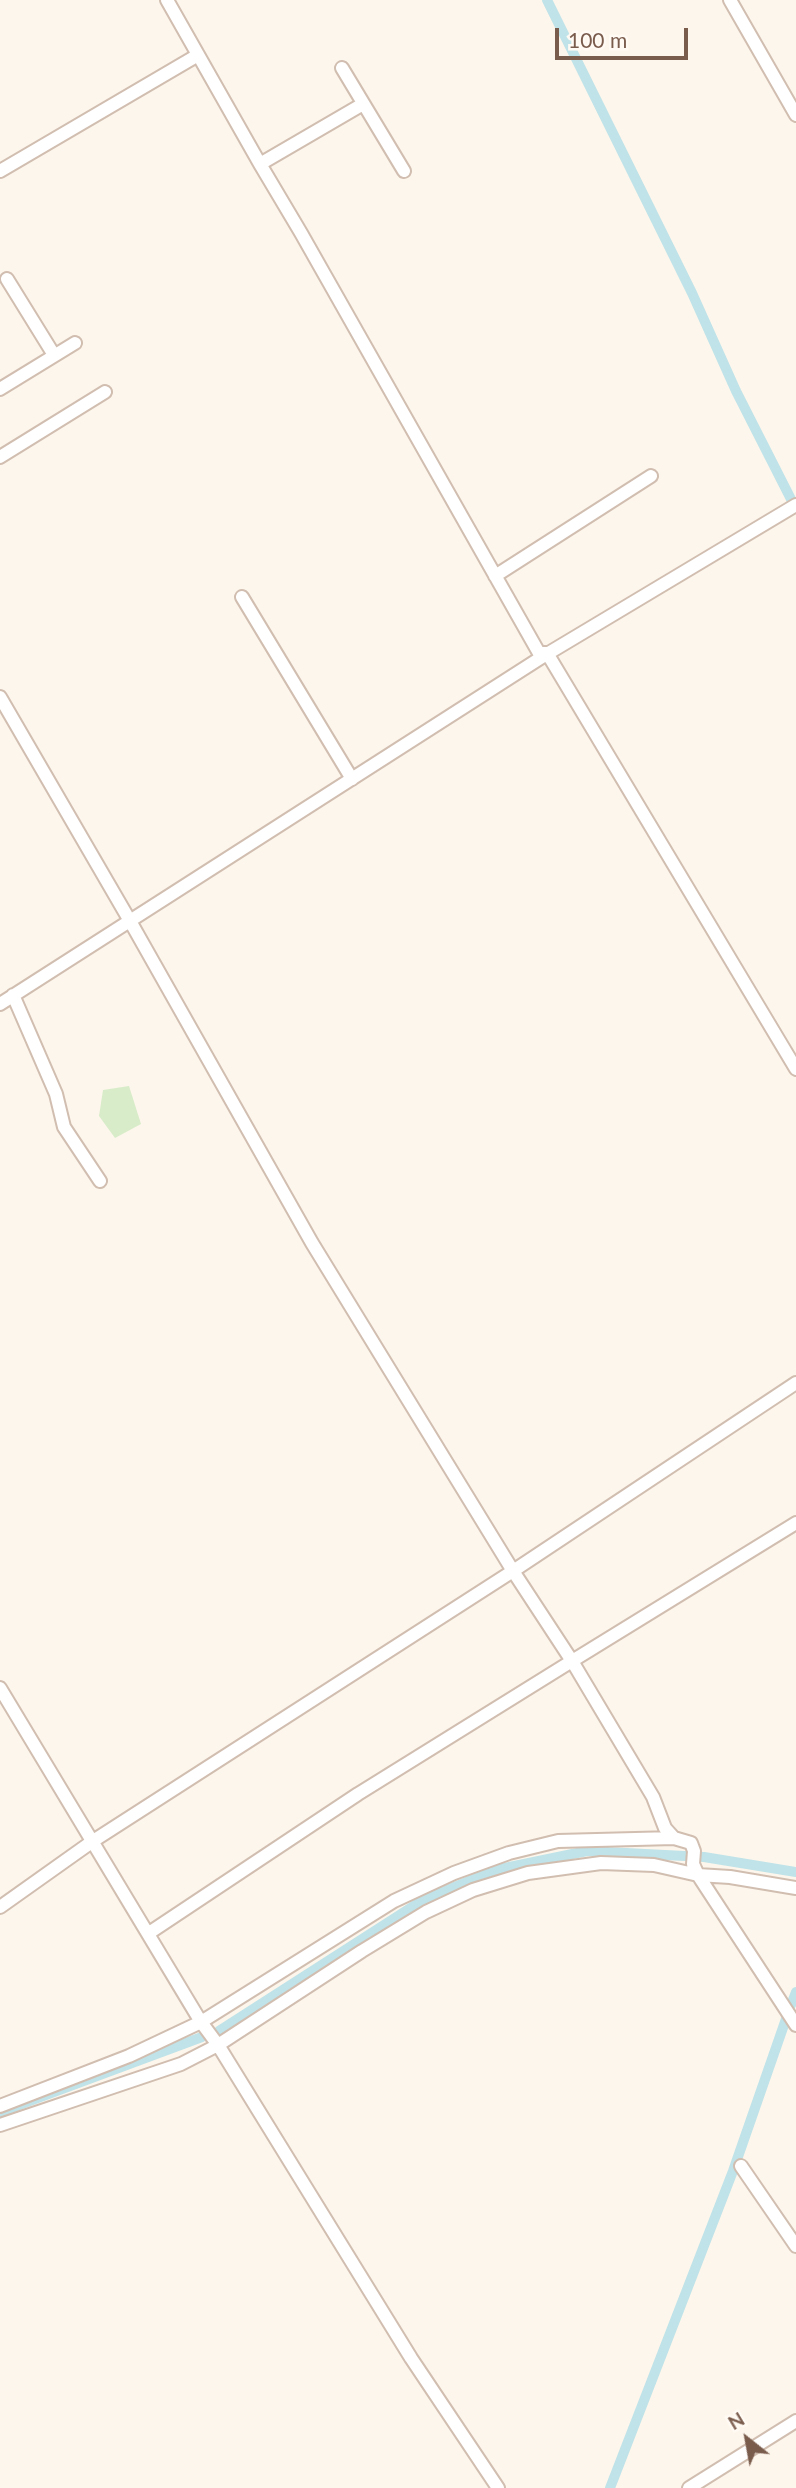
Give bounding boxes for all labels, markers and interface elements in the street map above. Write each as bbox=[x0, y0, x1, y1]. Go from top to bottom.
scale bar bbox=[558, 14, 691, 58]
text: 100 m bbox=[568, 27, 627, 52]
north arrow bbox=[712, 2404, 782, 2474]
text: N bbox=[724, 2407, 748, 2434]

